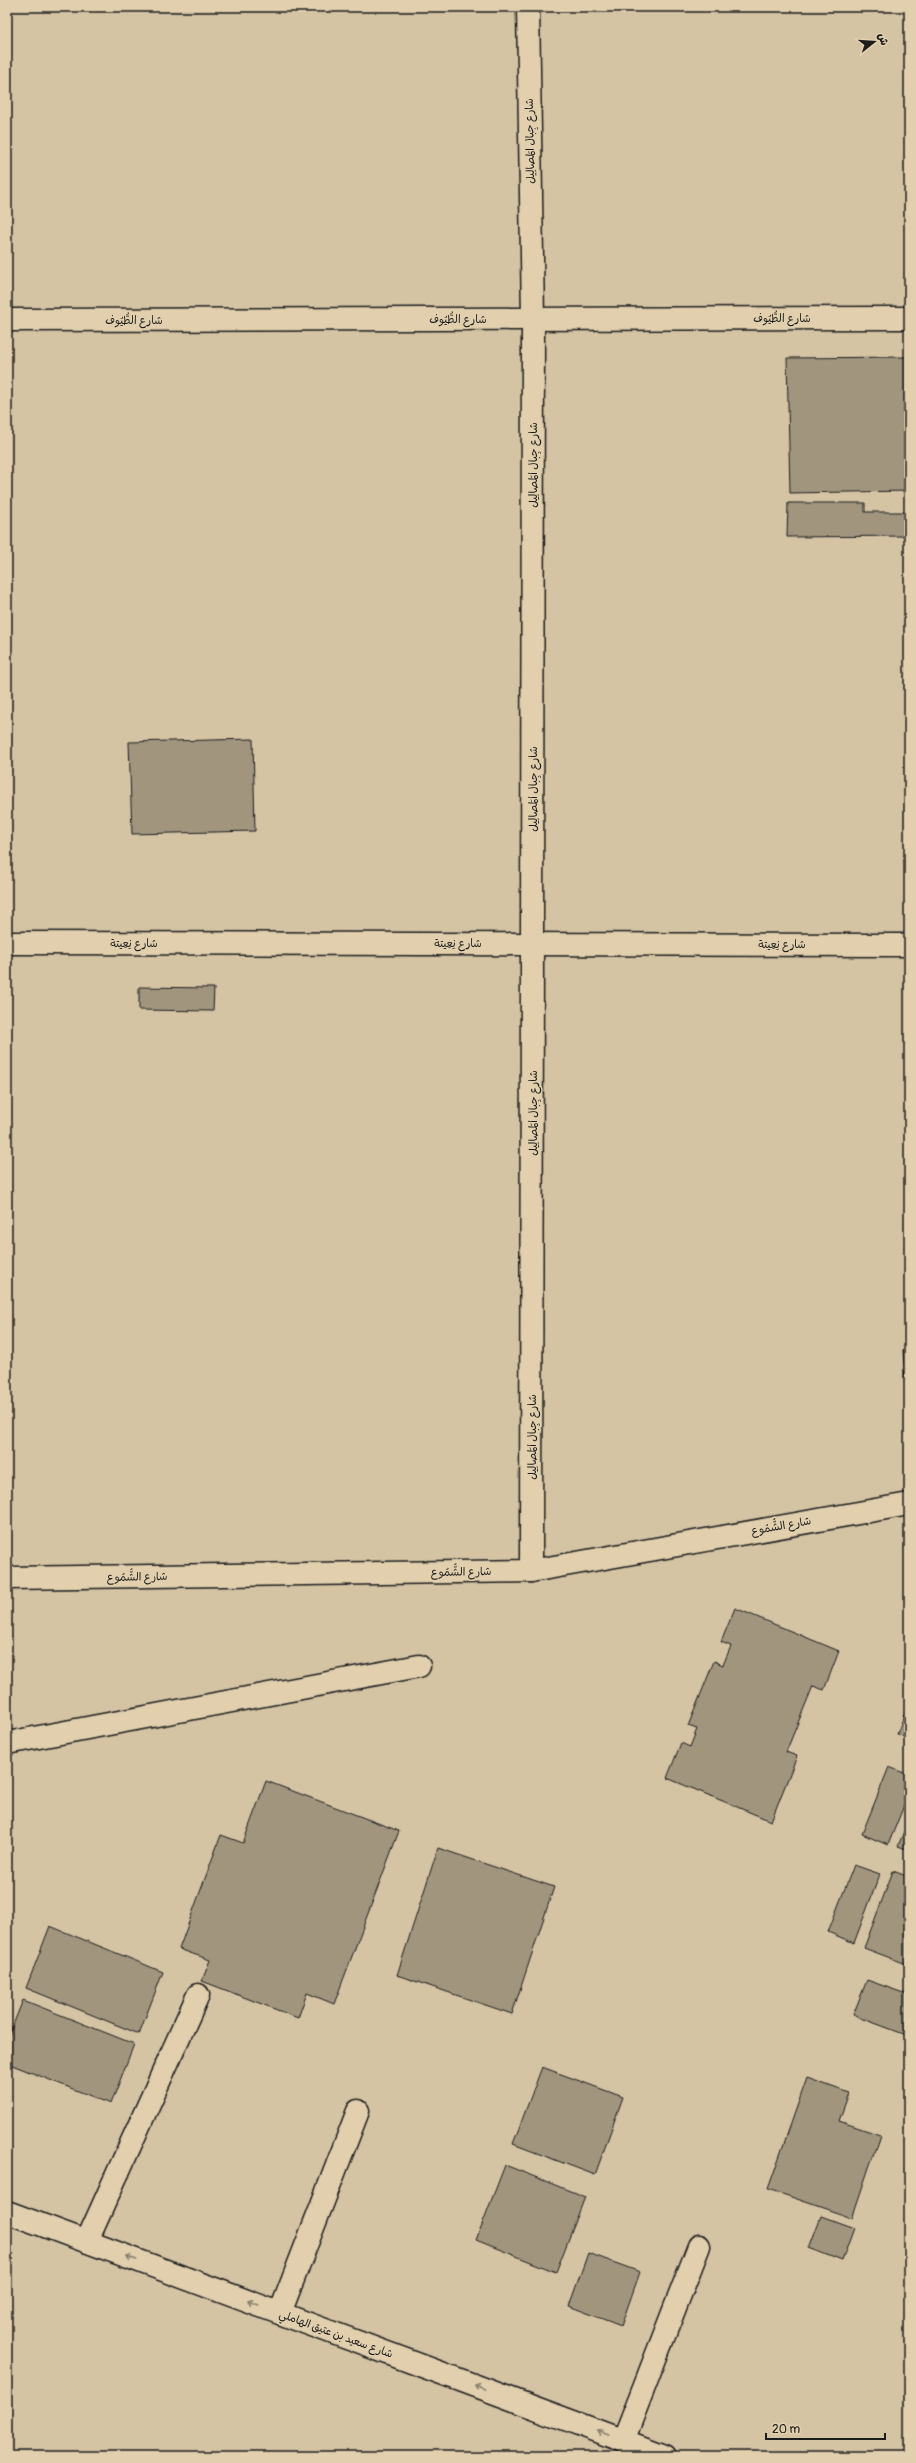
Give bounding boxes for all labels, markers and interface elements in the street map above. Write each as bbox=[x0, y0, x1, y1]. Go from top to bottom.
north arrow bbox=[854, 22, 894, 62]
text: ش bbox=[875, 32, 891, 47]
street label: شارع جِبال المَصالِيل bbox=[523, 98, 539, 184]
street label: شارع الطُّيُوف bbox=[753, 310, 811, 327]
street label: شارع الطُّيُوف bbox=[429, 311, 487, 328]
street label: شارع الطُّيُوف bbox=[105, 312, 163, 329]
street label: شارع جِبال المَصالِيل bbox=[527, 422, 542, 508]
street label: شارع جِبال المَصالِيل bbox=[527, 746, 542, 832]
street label: شارع نِعِيتة bbox=[110, 937, 158, 952]
street label: شارع نِعِيتة bbox=[434, 937, 482, 952]
street label: شارع نِعِيتة bbox=[758, 938, 806, 953]
street label: شارع جِبال المَصالِيل bbox=[527, 1070, 542, 1156]
street label: شارع جِبال المَصالِيل bbox=[526, 1394, 541, 1480]
street label: شارع الشُّمُوع bbox=[749, 1511, 813, 1540]
street label: شارع الشُّمُوع bbox=[430, 1562, 492, 1581]
street label: شارع الشُّمُوع bbox=[106, 1567, 168, 1586]
one-way arrow bbox=[126, 2253, 138, 2261]
one-way arrow bbox=[248, 2299, 260, 2307]
street label: شارع سعيد بن عتيق الهاملي bbox=[276, 2307, 395, 2364]
one-way arrow bbox=[475, 2383, 487, 2391]
scale bar bbox=[766, 2415, 885, 2441]
text: 20 m bbox=[772, 2422, 801, 2437]
one-way arrow bbox=[596, 2428, 608, 2436]

